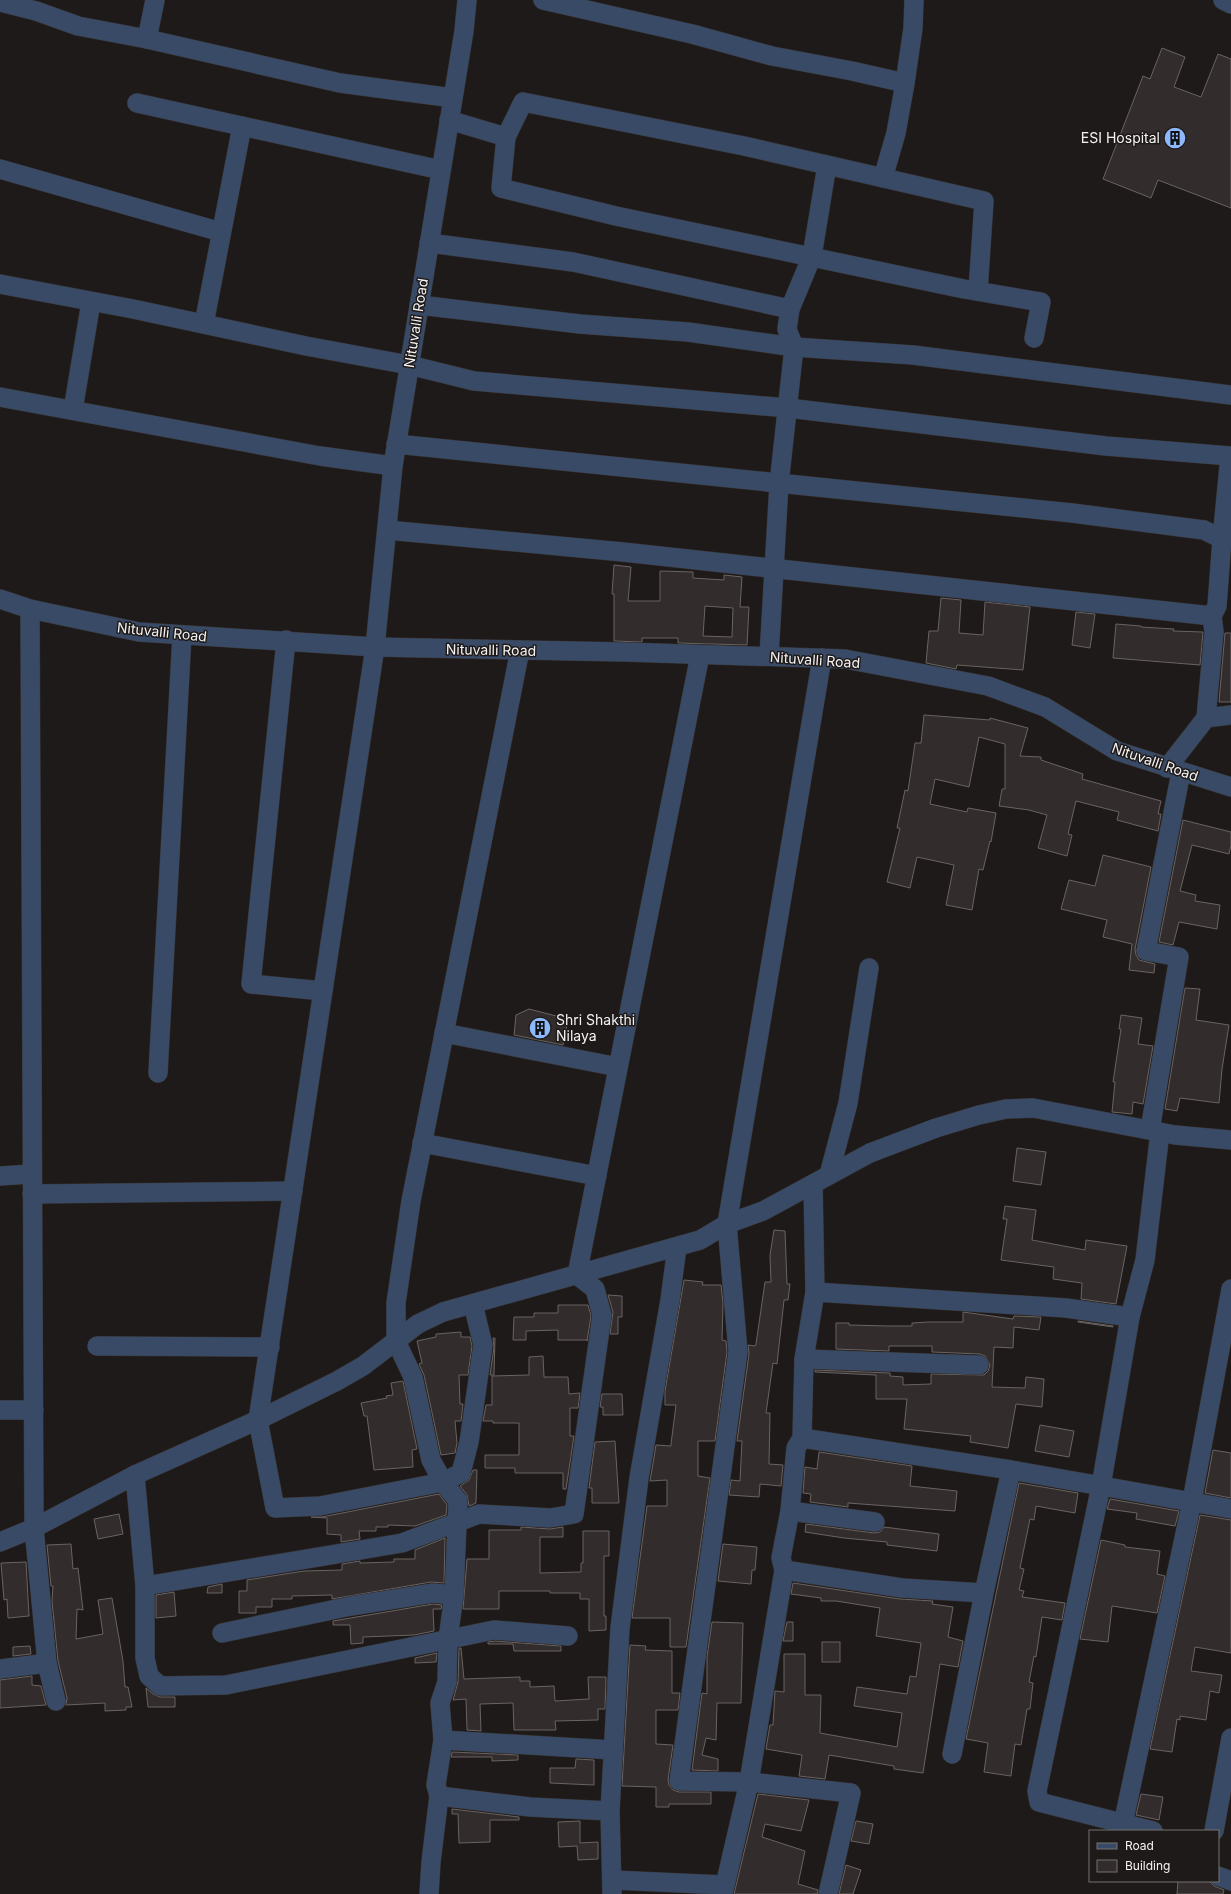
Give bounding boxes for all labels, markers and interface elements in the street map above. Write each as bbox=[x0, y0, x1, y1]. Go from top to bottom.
building icon: ESI Hospital bbox=[1162, 125, 1188, 151]
place label: ESI Hospital bbox=[1081, 129, 1160, 146]
street label: Nituvalli Road bbox=[400, 277, 431, 369]
street label: Nituvalli Road bbox=[116, 618, 208, 645]
street label: Nituvalli Road bbox=[446, 640, 536, 659]
street label: Nituvalli Road bbox=[769, 648, 861, 671]
street label: Nituvalli Road bbox=[1110, 739, 1201, 784]
place label: Shri Shakthi Nilaya bbox=[556, 1011, 635, 1044]
building icon: Shri Shakthi Nilaya bbox=[527, 1015, 553, 1041]
legend bbox=[1089, 1830, 1219, 1882]
text: Road bbox=[1125, 1838, 1154, 1853]
text: Building bbox=[1125, 1858, 1170, 1873]

